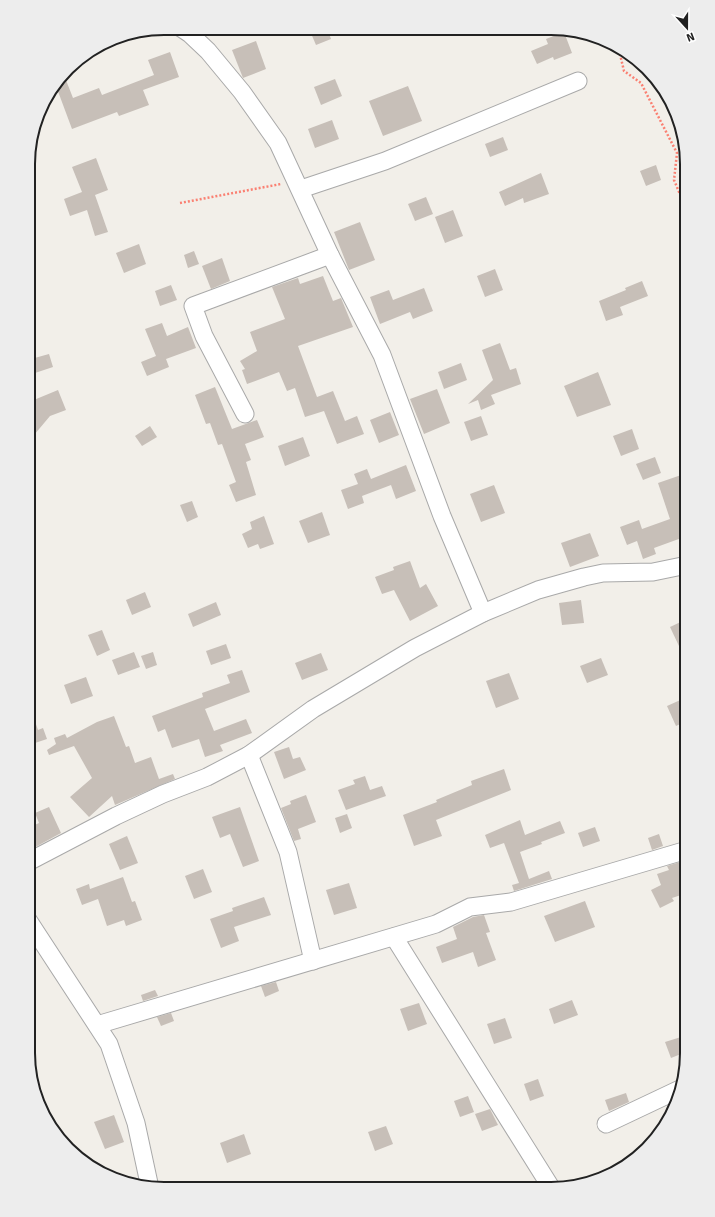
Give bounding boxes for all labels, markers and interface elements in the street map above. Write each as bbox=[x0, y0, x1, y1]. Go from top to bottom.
north arrow bbox=[667, 8, 707, 48]
text: N bbox=[685, 29, 696, 44]

